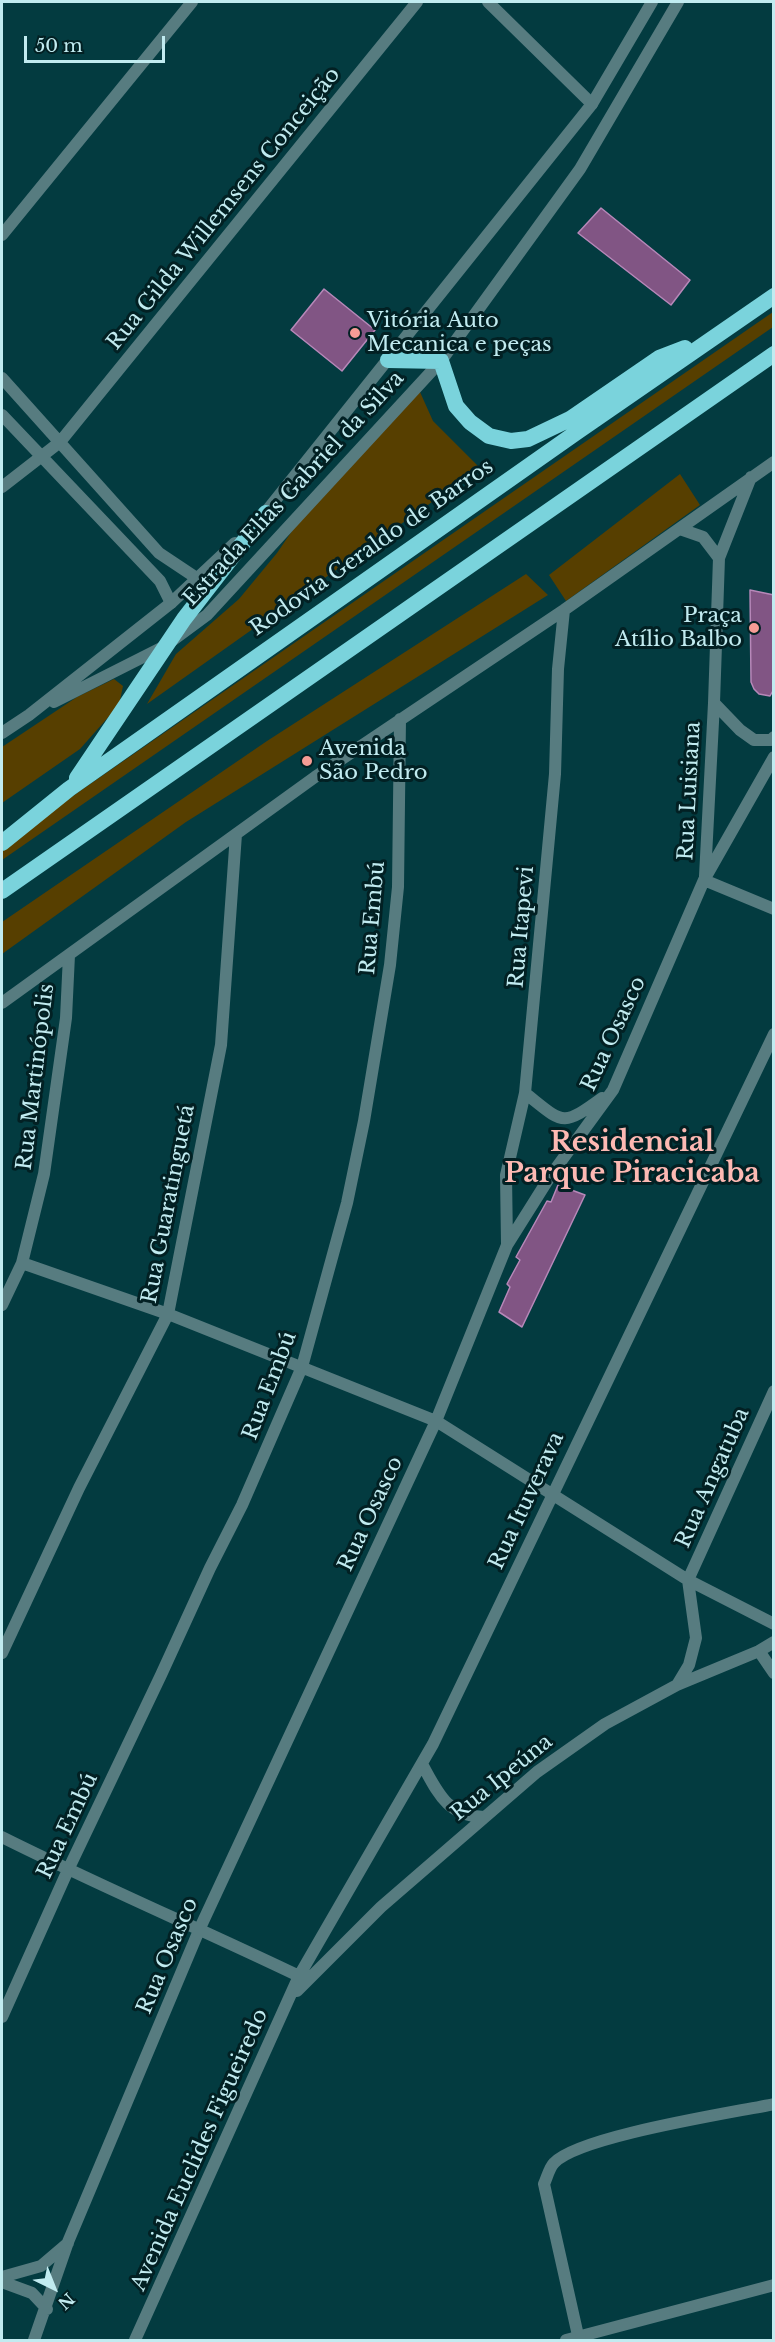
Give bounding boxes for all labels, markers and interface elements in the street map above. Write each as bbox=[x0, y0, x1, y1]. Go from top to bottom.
scale bar bbox=[27, 24, 168, 62]
text: 50 m bbox=[35, 35, 83, 57]
street label: Rua Gilda Willemsens Conceição bbox=[102, 63, 346, 355]
place label: Vitória Auto Mecanica e peças bbox=[367, 308, 552, 358]
marker: Vitória Auto Mecanica e peças bbox=[348, 326, 362, 340]
street label: Estrada Elias Gabriel da Silva bbox=[178, 366, 410, 612]
street label: Rodovia Geraldo de Barros bbox=[246, 454, 498, 642]
place label: Praça Atílio Balbo bbox=[615, 603, 742, 653]
marker: Praça Atílio Balbo bbox=[747, 621, 761, 635]
street label: Rua Luisiana bbox=[674, 721, 706, 861]
place label: Avenida São Pedro bbox=[319, 736, 427, 786]
marker: Avenida São Pedro bbox=[300, 754, 314, 768]
street label: Rua Embú bbox=[355, 860, 391, 976]
street label: Rua Itapevi bbox=[504, 865, 540, 989]
street label: Rua Osasco bbox=[576, 973, 652, 1095]
street label: Rua Martinópolis bbox=[12, 982, 60, 1172]
street label: Rua Guaratinguetá bbox=[137, 1103, 201, 1305]
district label: Residencial Parque Piracicaba bbox=[504, 1127, 760, 1190]
street label: Rua Embú bbox=[238, 1328, 302, 1444]
street label: Rua Angatuba bbox=[671, 1404, 755, 1552]
street label: Rua Ituverava bbox=[484, 1428, 570, 1574]
street label: Rua Osasco bbox=[333, 1453, 409, 1575]
street label: Rua Ipeúna bbox=[446, 1729, 558, 1827]
street label: Rua Embú bbox=[33, 1769, 103, 1883]
street label: Rua Osasco bbox=[132, 1894, 204, 2018]
street label: Avenida Euclides Figueiredo bbox=[126, 2005, 274, 2295]
north arrow bbox=[24, 2258, 84, 2318]
text: N bbox=[54, 2289, 79, 2314]

